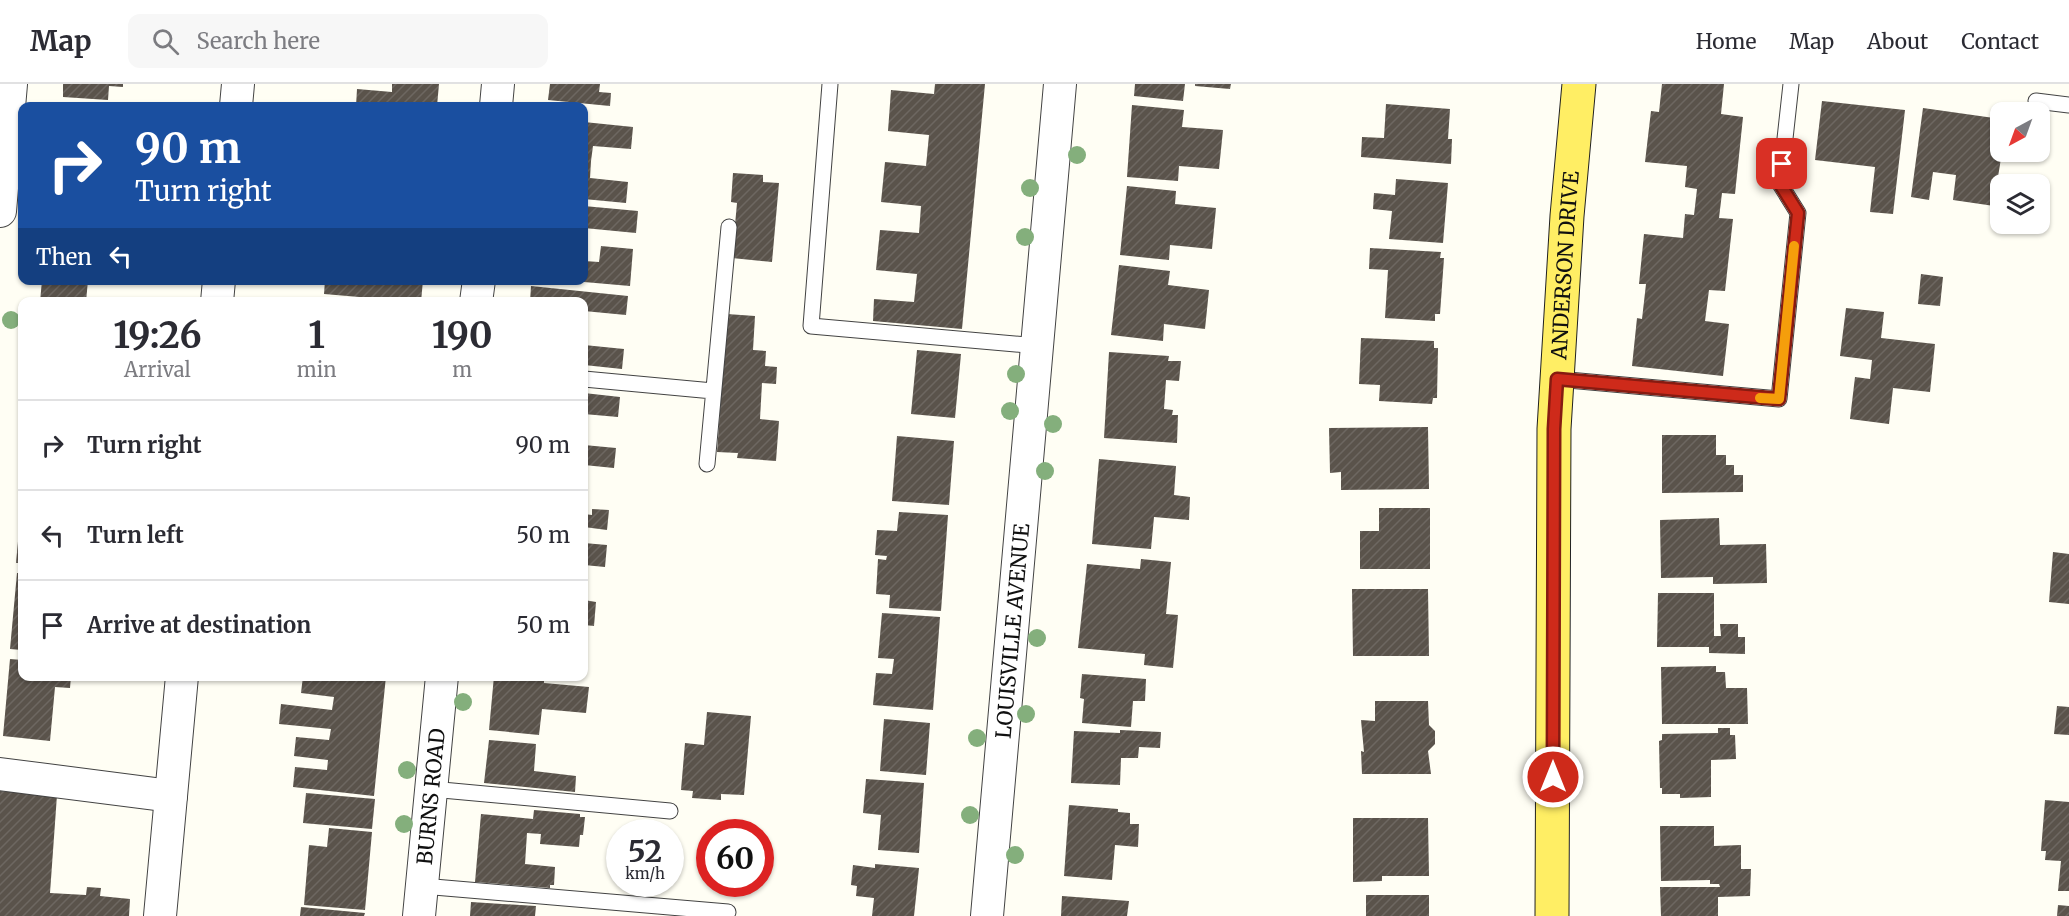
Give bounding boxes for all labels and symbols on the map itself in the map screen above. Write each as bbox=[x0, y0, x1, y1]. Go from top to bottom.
north arrow bbox=[1990, 102, 2050, 162]
pin bbox=[1756, 138, 1807, 189]
street label: ANDERSON DRIVE bbox=[1545, 169, 1585, 361]
street label: LOUISVILLE AVENUE bbox=[989, 522, 1035, 740]
street label: BURNS ROAD bbox=[410, 727, 450, 866]
position arrow bbox=[1521, 745, 1585, 809]
speed limit sign: 60 bbox=[696, 819, 774, 897]

